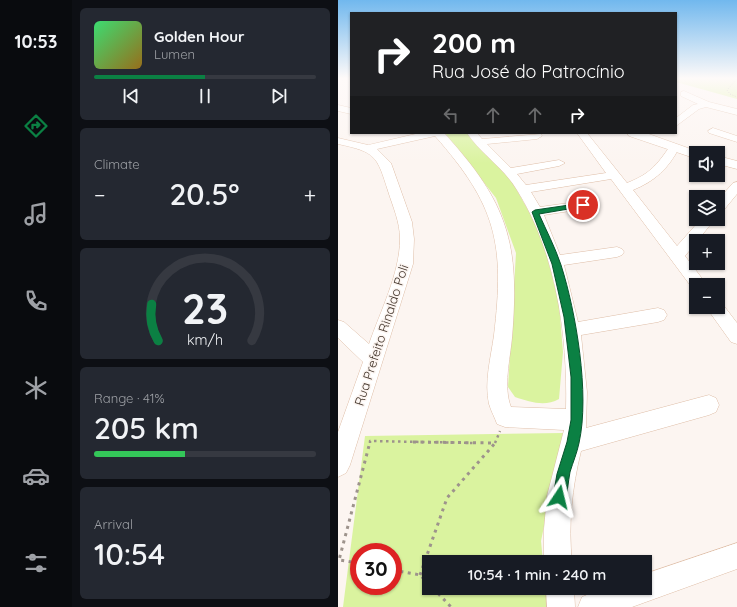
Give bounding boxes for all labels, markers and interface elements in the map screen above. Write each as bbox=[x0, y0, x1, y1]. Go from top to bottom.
text: 200 m bbox=[432, 25, 516, 60]
text: Golden Hour bbox=[154, 27, 245, 46]
icon: right bbox=[366, 28, 418, 80]
text: 10:53 bbox=[14, 30, 58, 53]
text: Lumen bbox=[154, 46, 195, 62]
text: Rua José do Patrocínio bbox=[432, 60, 625, 83]
icon: previous bbox=[120, 85, 142, 107]
icon: pause bbox=[194, 85, 216, 107]
icon: next bbox=[268, 85, 290, 107]
icon: left bbox=[440, 104, 462, 126]
icon: ahead bbox=[482, 104, 504, 126]
icon: ahead bbox=[524, 104, 546, 126]
icon: right bbox=[566, 104, 588, 126]
icon: directions bbox=[22, 112, 50, 140]
map controls bbox=[689, 146, 725, 314]
button: sound bbox=[689, 146, 725, 182]
text: Climate bbox=[94, 156, 140, 172]
text: 20.5° bbox=[169, 175, 240, 213]
text: − bbox=[94, 181, 105, 209]
text: + bbox=[304, 181, 316, 209]
pin bbox=[566, 188, 600, 222]
button: layers bbox=[689, 190, 725, 226]
icon: arrive bbox=[572, 194, 594, 216]
icon: music bbox=[22, 200, 50, 228]
button: + bbox=[689, 234, 725, 270]
street label: Rua Prefeito Rinaldo Poli bbox=[351, 262, 411, 408]
button: − bbox=[689, 278, 725, 314]
text: 23 bbox=[182, 282, 228, 334]
icon: phone bbox=[22, 287, 50, 315]
text: km/h bbox=[187, 331, 223, 349]
icon: climate bbox=[22, 374, 50, 402]
text: Range · 41% bbox=[94, 390, 165, 406]
text: 205 km bbox=[94, 409, 199, 447]
icon: car bbox=[22, 462, 50, 490]
position arrow bbox=[538, 476, 580, 518]
text: Arrival bbox=[94, 516, 133, 532]
text: 10:54 bbox=[94, 535, 165, 573]
speed limit sign: 30 bbox=[350, 543, 402, 595]
icon: filters bbox=[22, 549, 50, 577]
text: 10:54 · 1 min · 240 m bbox=[468, 565, 606, 584]

